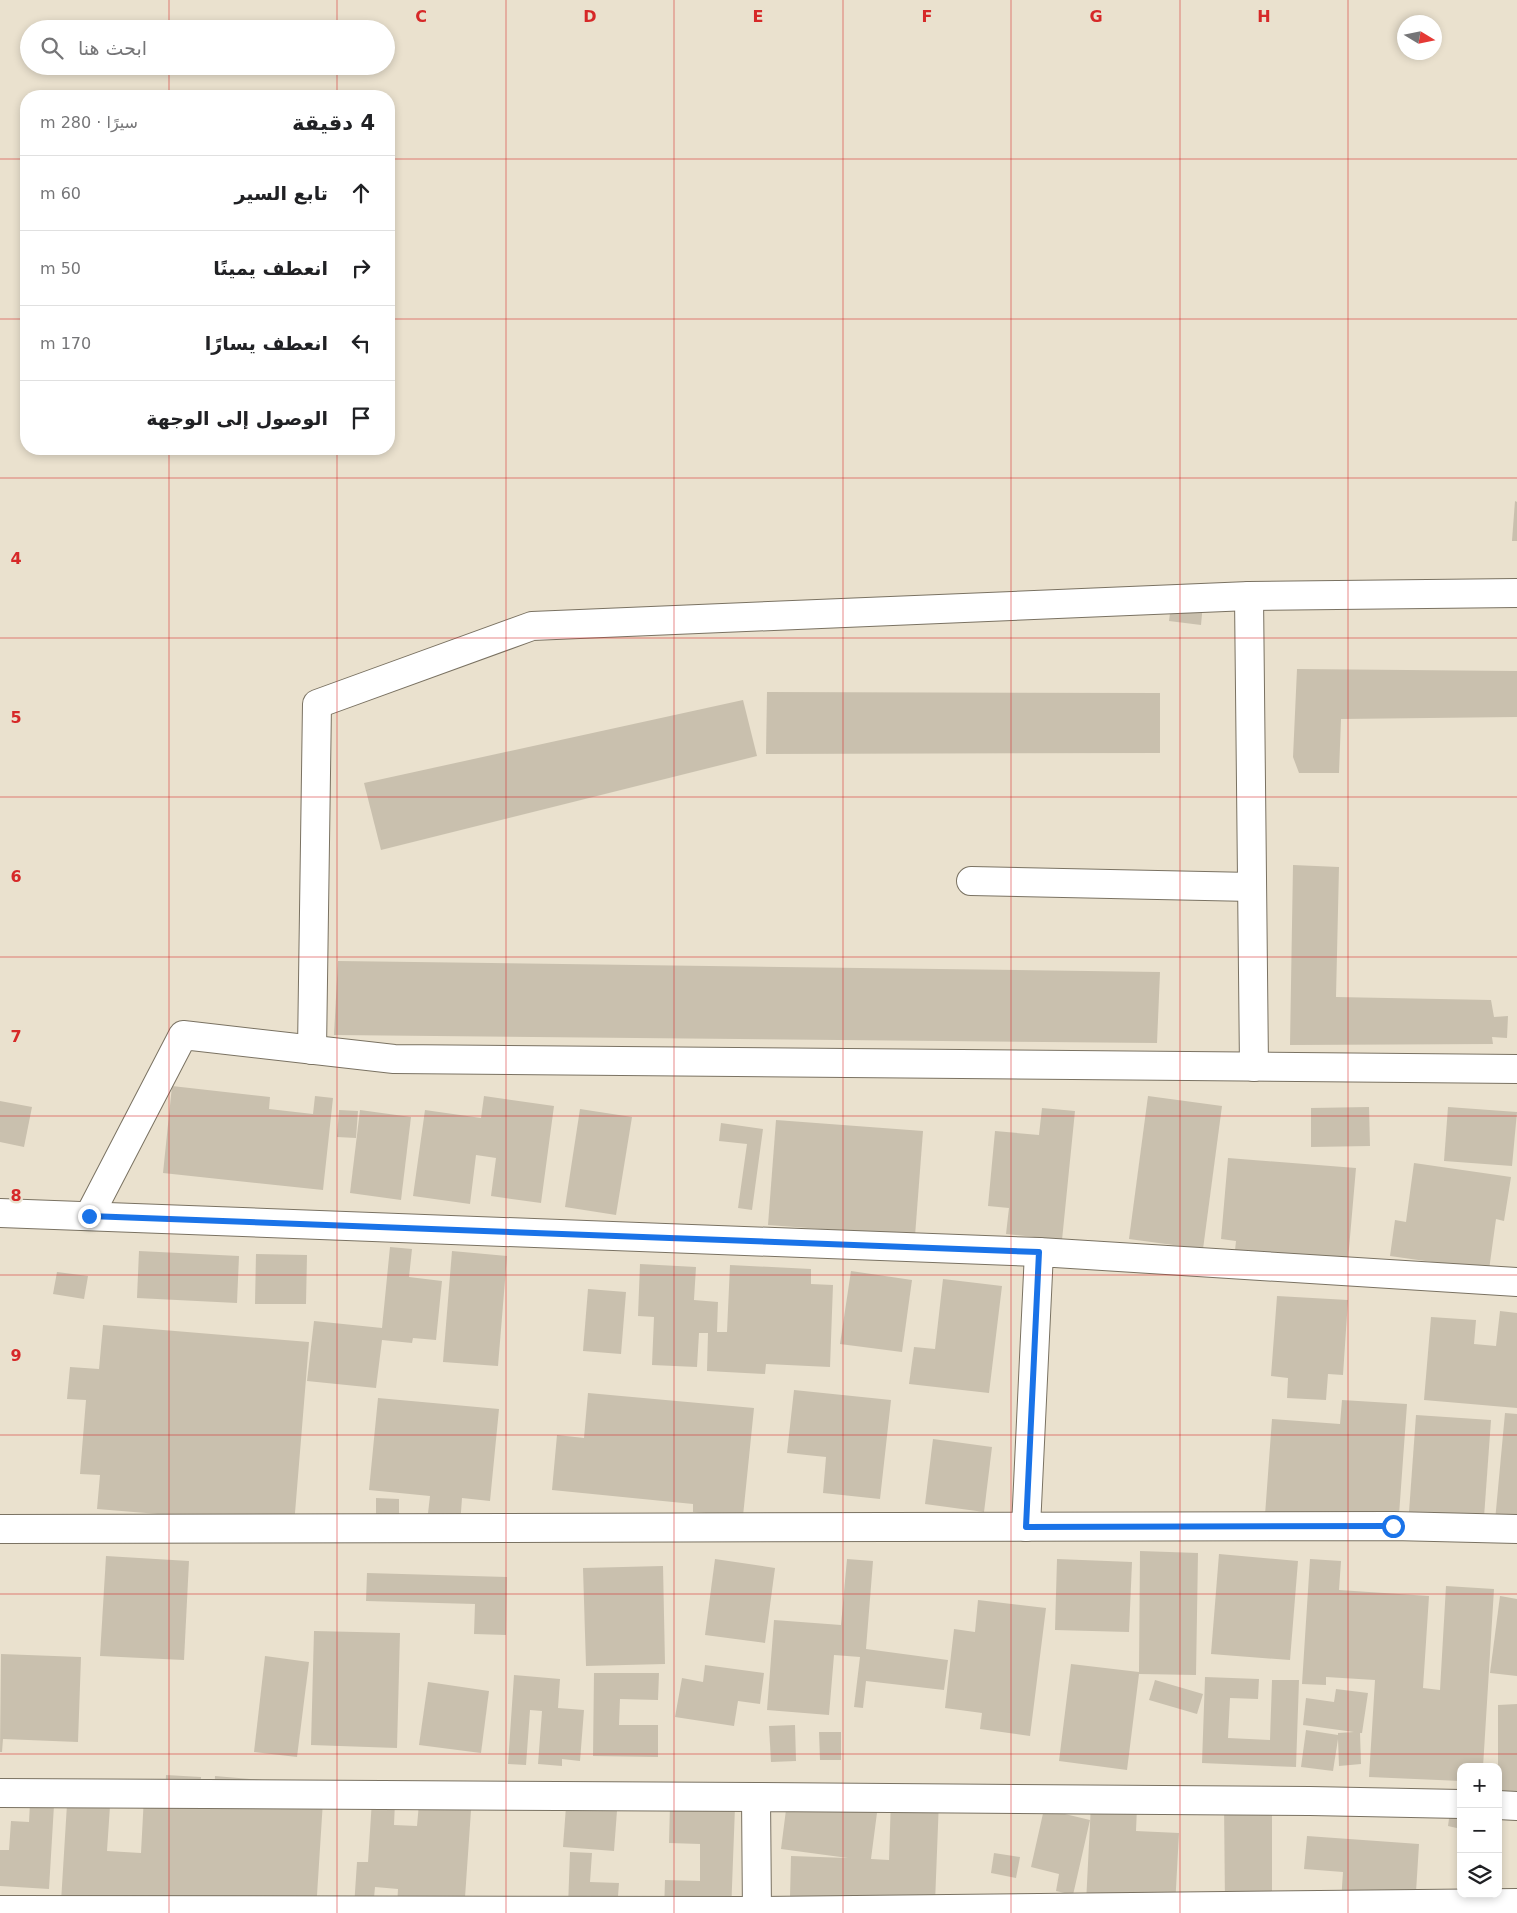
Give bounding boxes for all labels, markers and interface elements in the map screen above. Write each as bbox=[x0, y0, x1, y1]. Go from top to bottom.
text: C bbox=[415, 7, 427, 26]
text: D bbox=[583, 7, 597, 26]
text: E bbox=[753, 7, 763, 26]
text: F bbox=[922, 7, 932, 26]
text: G bbox=[1089, 7, 1103, 26]
text: H bbox=[1257, 7, 1271, 26]
north arrow bbox=[1397, 15, 1442, 60]
search box bbox=[20, 20, 395, 75]
icon: search bbox=[38, 34, 66, 62]
text: ابحث هنا bbox=[78, 37, 147, 59]
text: 4 دقيقة bbox=[292, 111, 375, 135]
text: سيرًا · 280 m bbox=[40, 113, 138, 132]
icon: ahead bbox=[347, 179, 375, 207]
text: تابع السير bbox=[234, 182, 328, 204]
text: 60 m bbox=[40, 184, 81, 203]
icon: right bbox=[347, 254, 375, 282]
text: انعطف يمينًا bbox=[213, 257, 328, 279]
text: 50 m bbox=[40, 259, 81, 278]
icon: left bbox=[347, 329, 375, 357]
text: انعطف يسارًا bbox=[205, 332, 328, 354]
text: 170 m bbox=[40, 334, 91, 353]
icon: arrive bbox=[347, 404, 375, 432]
text: الوصول إلى الوجهة bbox=[146, 407, 328, 429]
text: 4 bbox=[10, 549, 22, 568]
text: 5 bbox=[10, 708, 22, 727]
text: 6 bbox=[10, 867, 22, 886]
text: 7 bbox=[10, 1027, 22, 1046]
text: 8 bbox=[10, 1186, 22, 1205]
route end bbox=[78, 1205, 101, 1228]
text: 9 bbox=[10, 1346, 22, 1365]
route start bbox=[1382, 1515, 1405, 1538]
map controls bbox=[1457, 1763, 1502, 1898]
button: + bbox=[1457, 1763, 1502, 1808]
button: − bbox=[1457, 1808, 1502, 1853]
button: layers bbox=[1457, 1853, 1502, 1898]

